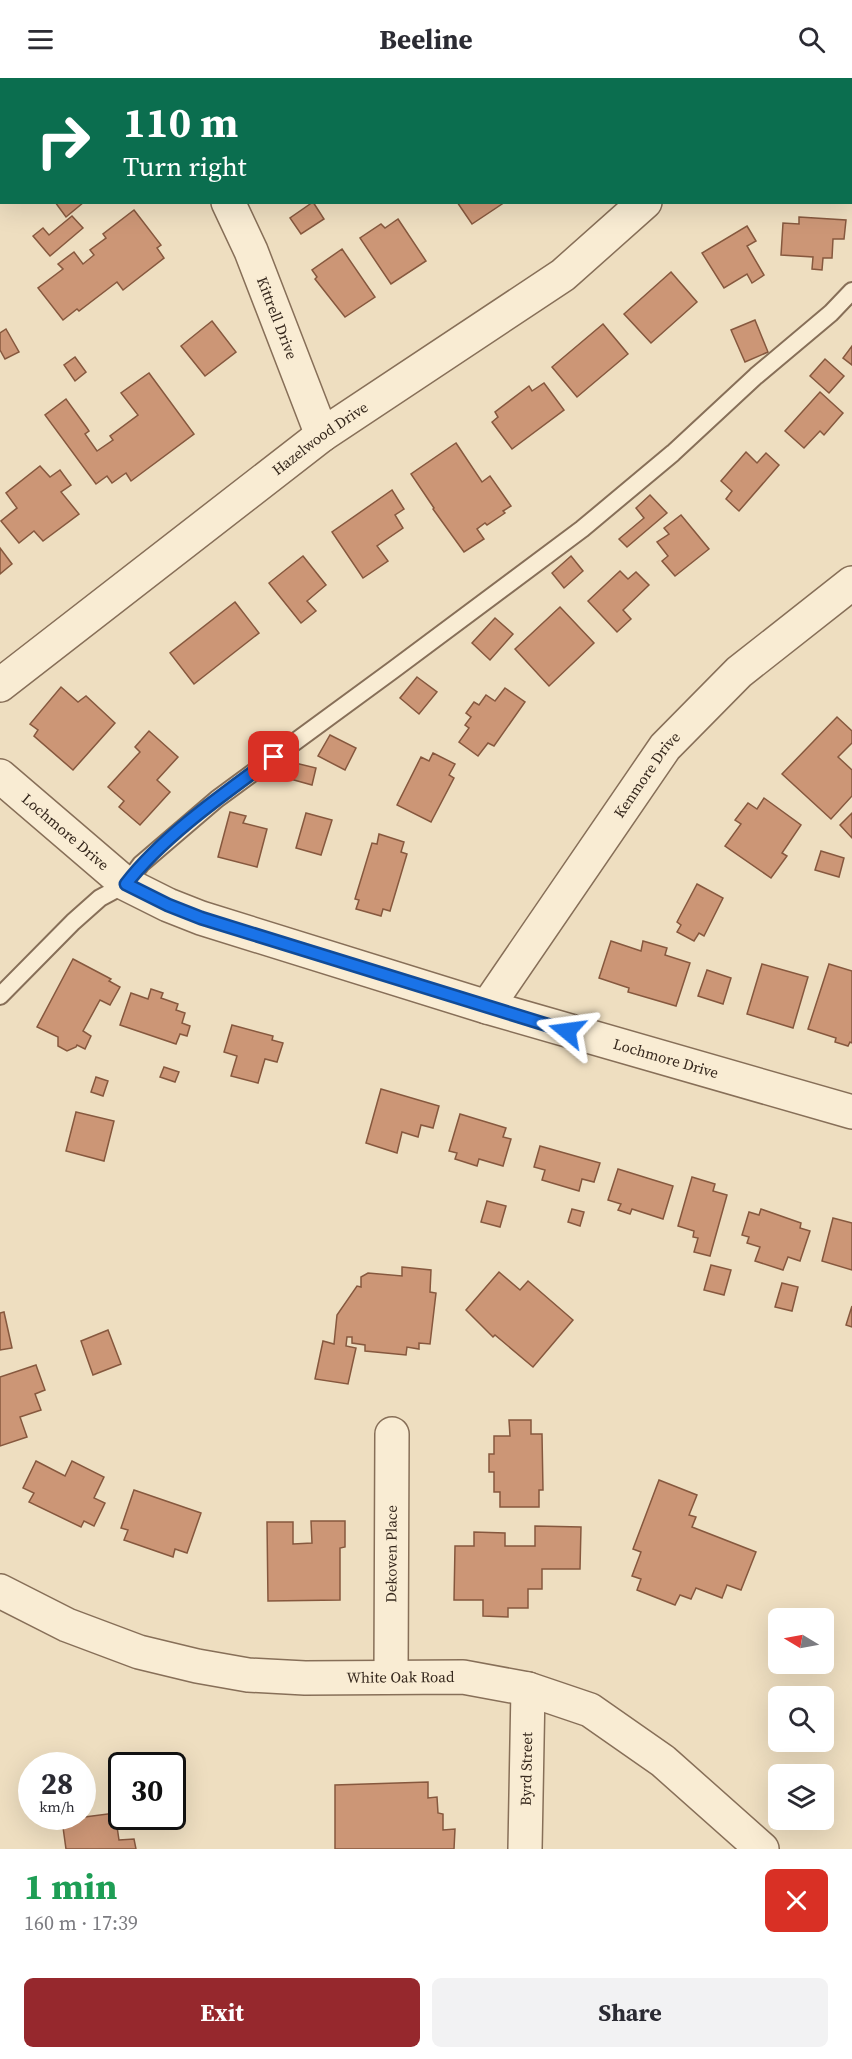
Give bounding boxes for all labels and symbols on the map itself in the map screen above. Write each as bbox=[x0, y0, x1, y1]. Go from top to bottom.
street label: Kittrell Drive bbox=[252, 274, 303, 362]
street label: Hazelwood Drive bbox=[267, 396, 372, 480]
street label: Kenmore Drive bbox=[608, 726, 685, 822]
pin bbox=[248, 731, 299, 782]
street label: Lochmore Drive bbox=[18, 788, 114, 875]
position arrow bbox=[535, 999, 599, 1063]
street label: Lochmore Drive bbox=[611, 1033, 721, 1083]
street label: Dekoven Place bbox=[380, 1505, 402, 1603]
north arrow bbox=[768, 1608, 834, 1674]
street label: White Oak Road bbox=[346, 1666, 455, 1688]
street label: Byrd Street bbox=[515, 1732, 537, 1806]
speed limit sign: 30 bbox=[108, 1752, 186, 1830]

